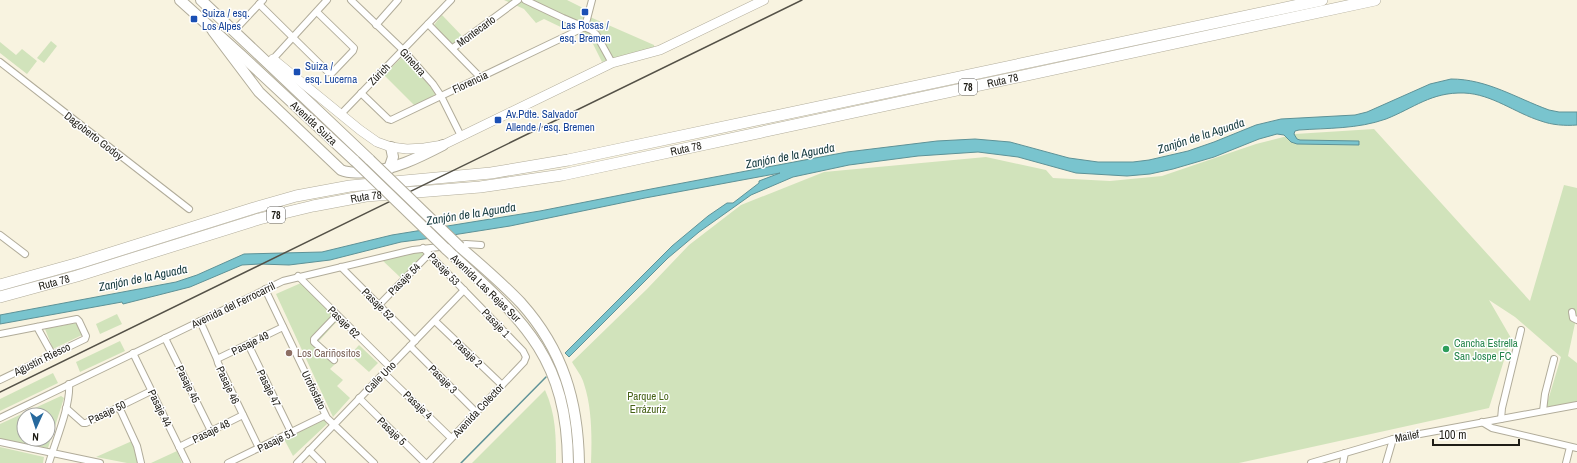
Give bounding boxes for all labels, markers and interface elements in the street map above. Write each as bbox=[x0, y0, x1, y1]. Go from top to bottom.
place label: Suiza / esq. Los Alpes bbox=[202, 6, 250, 33]
marker: Las Rosas / esq. Bremen bbox=[580, 7, 590, 17]
street label: Montecarlo bbox=[454, 12, 498, 50]
marker: Suiza / esq. Los Alpes bbox=[189, 14, 199, 24]
place label: Las Rosas / esq. Bremen bbox=[559, 18, 611, 45]
street label: Ginebra bbox=[397, 45, 429, 79]
place label: Suiza / esq. Lucerna bbox=[305, 59, 357, 86]
street label: Zúrich bbox=[365, 60, 393, 88]
marker: Suiza / esq. Lucerna bbox=[292, 67, 302, 77]
street label: Florencia bbox=[450, 68, 490, 96]
street label: Ruta 78 bbox=[986, 70, 1020, 90]
road number: 78 bbox=[959, 79, 977, 95]
street label: Avenida Suiza bbox=[287, 97, 340, 148]
place label: Av.Pdte. Salvador Allende / esq. Bremen bbox=[505, 107, 595, 134]
street label: Dagoberto Godoy bbox=[62, 109, 127, 164]
water label: Zanjón de la Aguada bbox=[1155, 114, 1247, 158]
marker: Av.Pdte. Salvador Allende / esq. Bremen bbox=[493, 115, 503, 125]
street label: Ruta 78 bbox=[669, 138, 703, 159]
water label: Zanjón de la Aguada bbox=[743, 139, 836, 173]
street label: Ruta 78 bbox=[349, 188, 382, 206]
water label: Zanjón de la Aguada bbox=[424, 199, 517, 229]
road number: 78 bbox=[267, 207, 285, 223]
street label: Pasaje 53 bbox=[425, 250, 463, 288]
street label: Avenida Las Rejas Sur bbox=[447, 250, 524, 325]
street label: Pasaje 54 bbox=[385, 260, 423, 298]
water label: Zanjón de la Aguada bbox=[96, 261, 189, 295]
street label: Ruta 78 bbox=[37, 271, 71, 293]
street label: Avenida del Ferrocarril bbox=[188, 279, 277, 332]
street label: Pasaje 52 bbox=[359, 285, 397, 323]
street label: Pasaje 62 bbox=[325, 303, 363, 341]
street label: Pasaje 1 bbox=[479, 306, 513, 340]
street label: Pasaje 49 bbox=[229, 328, 271, 358]
street label: Pasaje 2 bbox=[451, 336, 485, 370]
place label: Cancha Estrella San Jospe FC bbox=[1454, 336, 1518, 363]
street label: Agustín Riesco bbox=[11, 339, 73, 379]
marker: Cancha Estrella San Jospe FC bbox=[1441, 344, 1451, 354]
place label: Los Cariñositos bbox=[297, 346, 361, 360]
marker: Los Cariñositos bbox=[284, 348, 294, 358]
street label: Calle Uno bbox=[361, 358, 399, 396]
street label: Pasaje 3 bbox=[426, 362, 460, 396]
street label: Pasaje 45 bbox=[173, 363, 203, 405]
street label: Pasaje 46 bbox=[213, 364, 243, 406]
street label: Pasaje 47 bbox=[254, 367, 284, 409]
street label: Urofosfato bbox=[299, 368, 329, 412]
street label: Avenida Colector bbox=[449, 380, 507, 441]
street label: Pasaje 44 bbox=[145, 387, 175, 429]
street label: Pasaje 4 bbox=[401, 388, 435, 422]
park label: Parque Lo Errázuriz bbox=[627, 389, 669, 416]
street label: Pasaje 50 bbox=[86, 397, 128, 427]
north arrow bbox=[16, 407, 56, 447]
street label: Pasaje 5 bbox=[375, 414, 409, 448]
street label: Pasaje 48 bbox=[190, 416, 232, 446]
scale bar bbox=[1433, 421, 1519, 447]
street label: Pasaje 51 bbox=[255, 425, 297, 455]
street label: Mailef bbox=[1394, 427, 1421, 445]
text: 100 m bbox=[1439, 427, 1466, 443]
text: N bbox=[32, 430, 39, 444]

